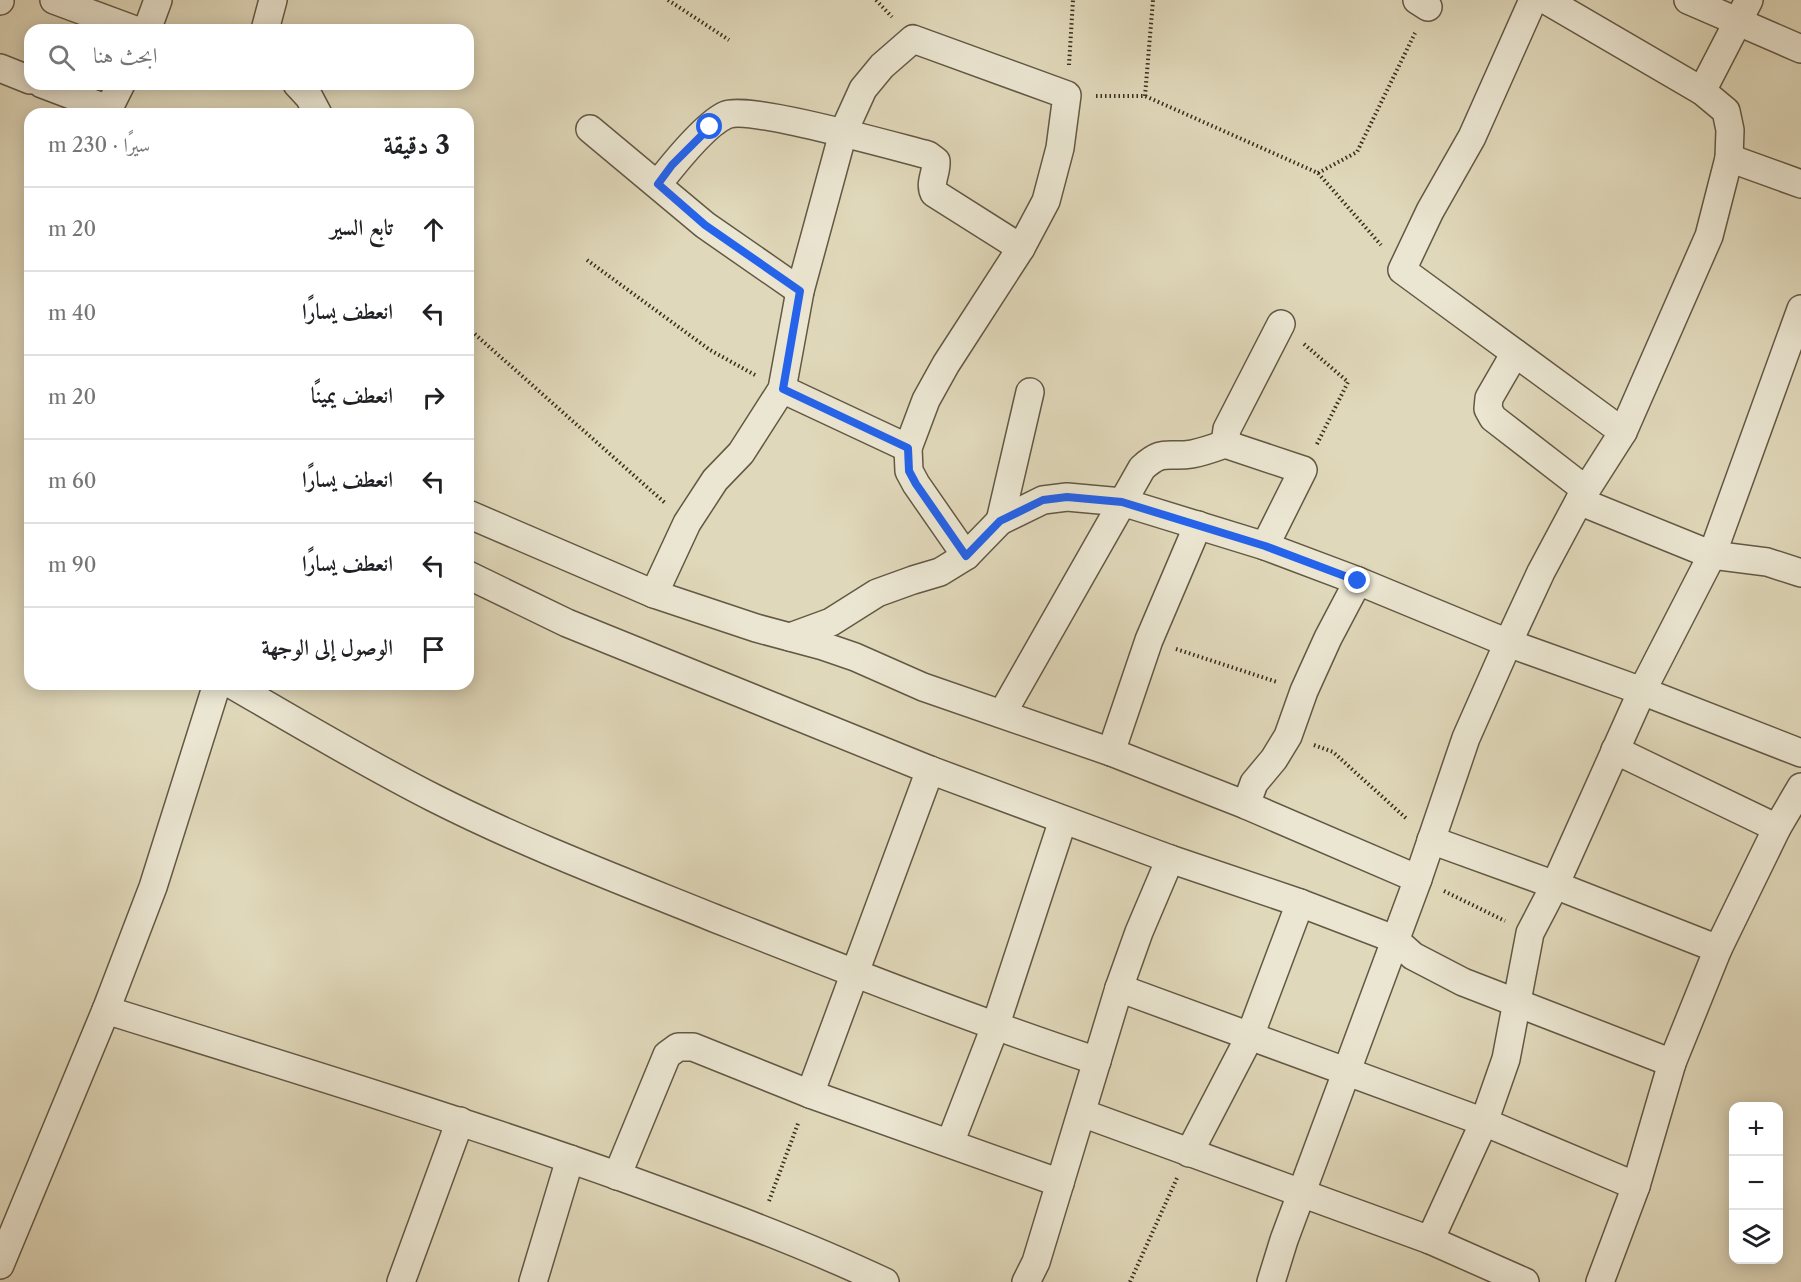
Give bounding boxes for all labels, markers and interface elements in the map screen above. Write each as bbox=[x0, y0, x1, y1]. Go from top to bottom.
search box bbox=[24, 24, 474, 90]
icon: search bbox=[45, 41, 78, 74]
text: ابحث هنا bbox=[93, 42, 158, 69]
route start bbox=[696, 113, 722, 139]
text: 3 دقيقة bbox=[383, 129, 450, 161]
text: سيرًا · 230 m bbox=[48, 133, 150, 157]
icon: ahead bbox=[417, 213, 450, 246]
text: تابع السير bbox=[330, 214, 393, 241]
text: 20 m bbox=[48, 217, 96, 241]
icon: left bbox=[417, 297, 450, 330]
text: انعطف يسارًا bbox=[302, 298, 393, 325]
text: 40 m bbox=[48, 301, 96, 325]
icon: right bbox=[417, 381, 450, 414]
text: انعطف يمينًا bbox=[311, 382, 393, 409]
text: 20 m bbox=[48, 385, 96, 409]
icon: left bbox=[417, 465, 450, 498]
text: انعطف يسارًا bbox=[302, 466, 393, 493]
text: 60 m bbox=[48, 469, 96, 493]
icon: left bbox=[417, 549, 450, 582]
text: انعطف يسارًا bbox=[302, 550, 393, 577]
text: 90 m bbox=[48, 553, 96, 577]
route end bbox=[1344, 567, 1370, 593]
icon: arrive bbox=[417, 633, 450, 666]
text: الوصول إلى الوجهة bbox=[261, 634, 393, 661]
map controls bbox=[1729, 1102, 1783, 1264]
button: + bbox=[1729, 1102, 1783, 1156]
button: − bbox=[1729, 1156, 1783, 1210]
button: layers bbox=[1729, 1210, 1783, 1264]

